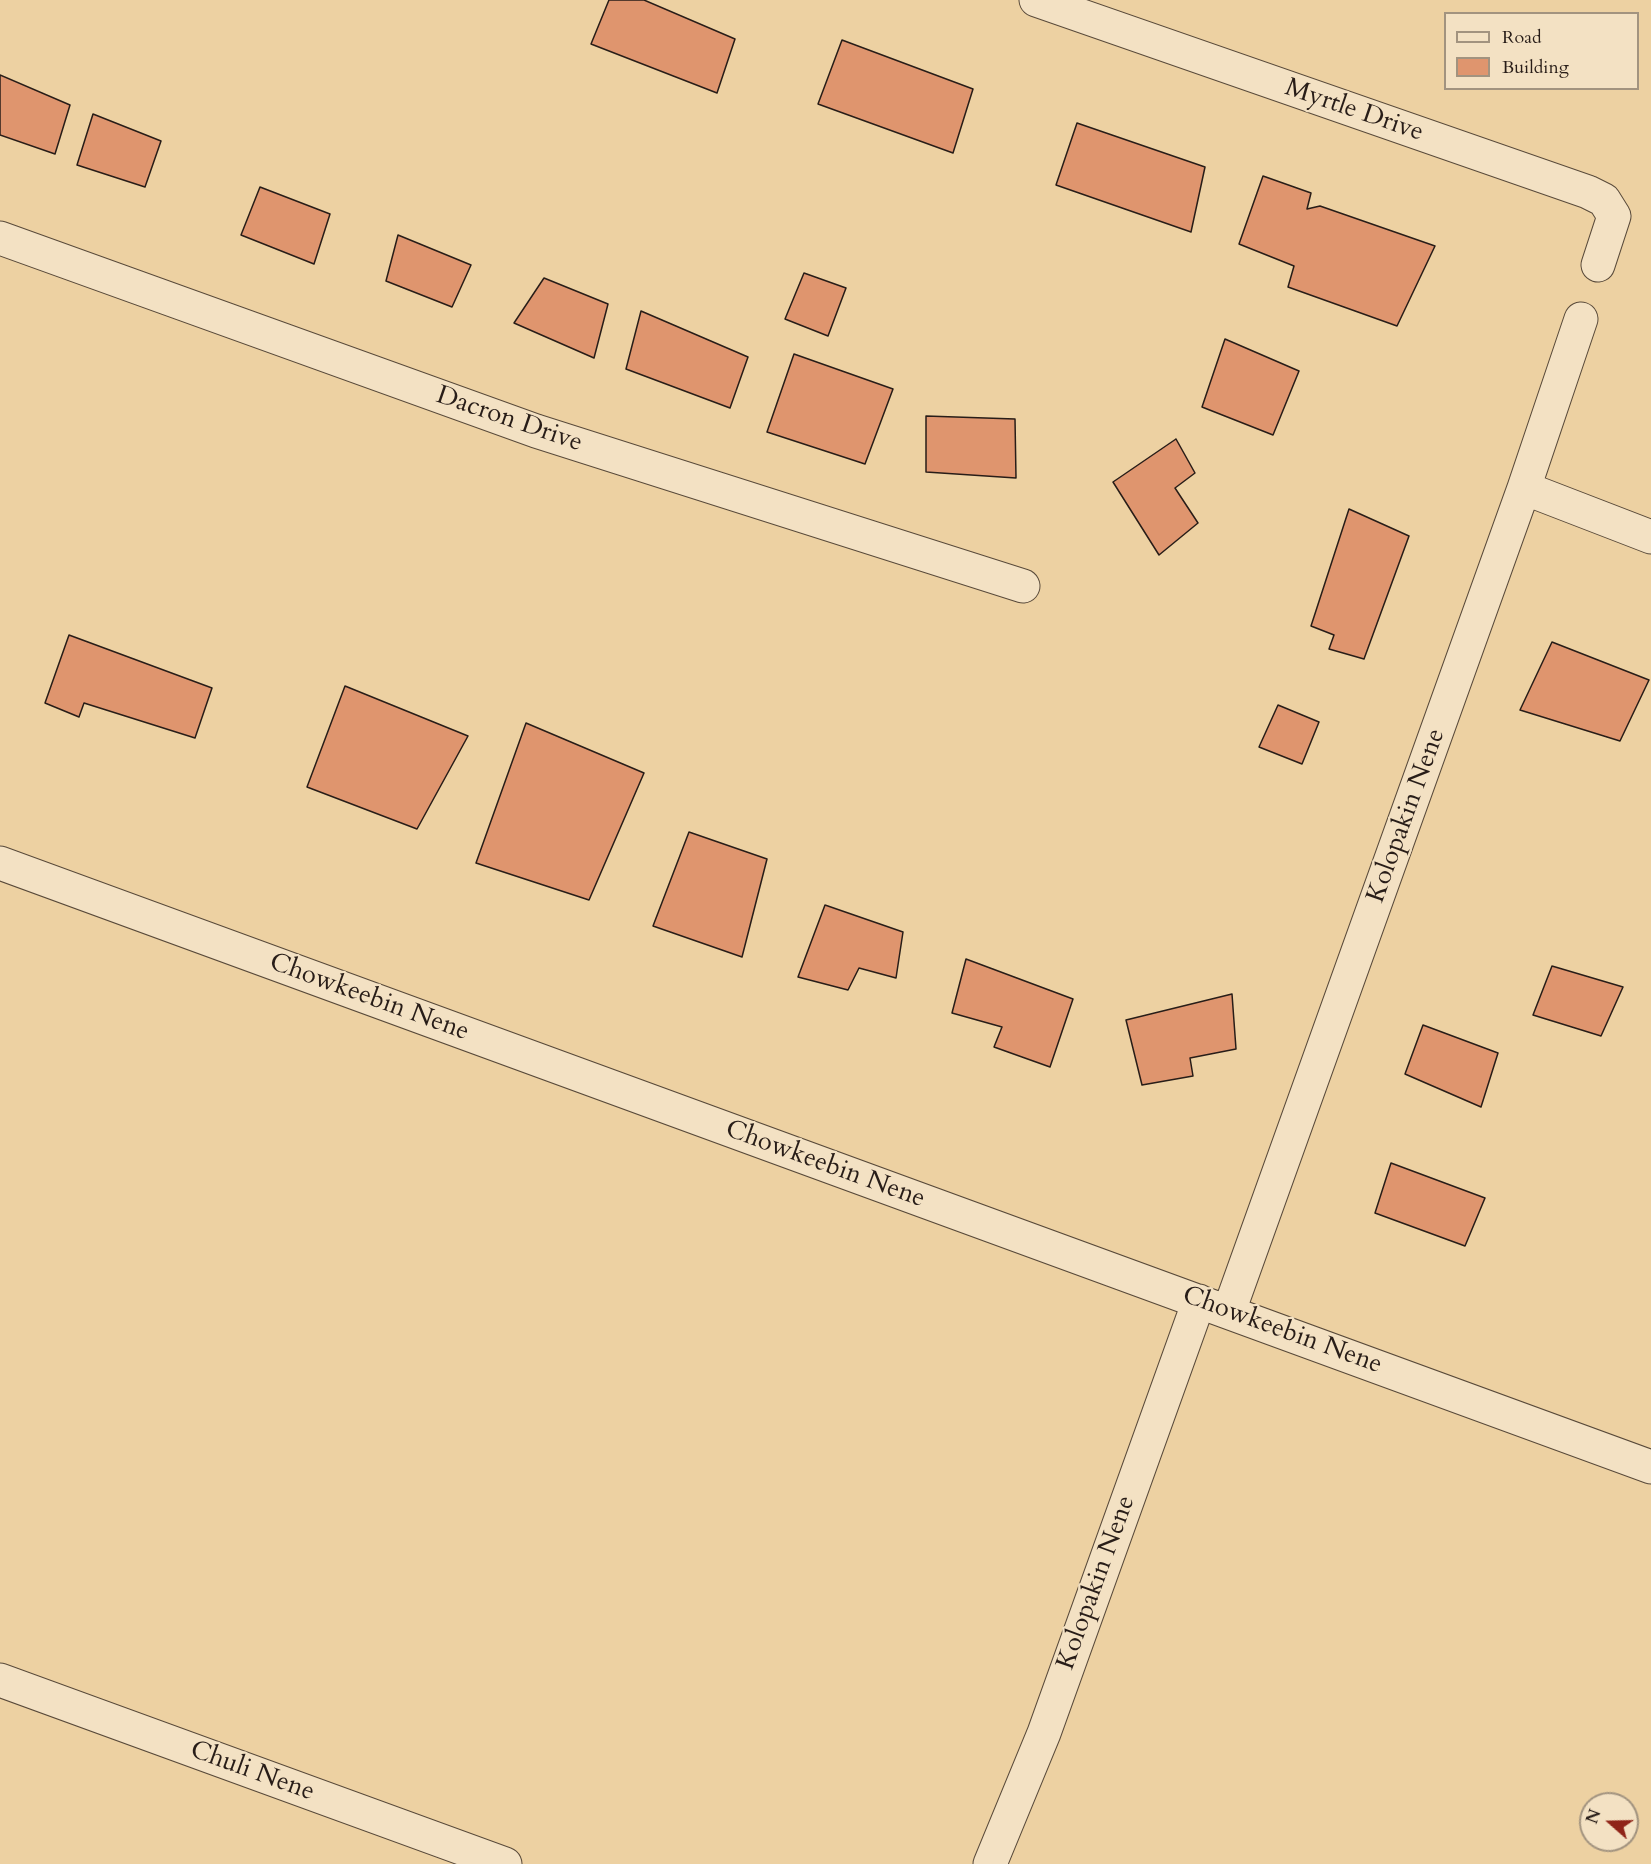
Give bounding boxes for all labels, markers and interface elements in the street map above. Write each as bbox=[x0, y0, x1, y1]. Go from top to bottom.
legend bbox=[1444, 12, 1639, 90]
text: Road bbox=[1502, 25, 1542, 50]
text: Building bbox=[1502, 55, 1569, 80]
street label: Myrtle Drive bbox=[1281, 73, 1427, 149]
street label: Dacron Drive bbox=[432, 380, 586, 460]
street label: Kolopakin Nene bbox=[1361, 725, 1453, 907]
street label: Chowkeebin Nene bbox=[265, 947, 473, 1049]
street label: Chowkeebin Nene bbox=[721, 1114, 929, 1216]
street label: Chowkeebin Nene bbox=[1178, 1280, 1386, 1382]
street label: Kolopakin Nene bbox=[1051, 1492, 1143, 1674]
street label: Chuli Nene bbox=[186, 1735, 318, 1809]
north arrow bbox=[1579, 1792, 1639, 1852]
text: N bbox=[1581, 1806, 1607, 1827]

